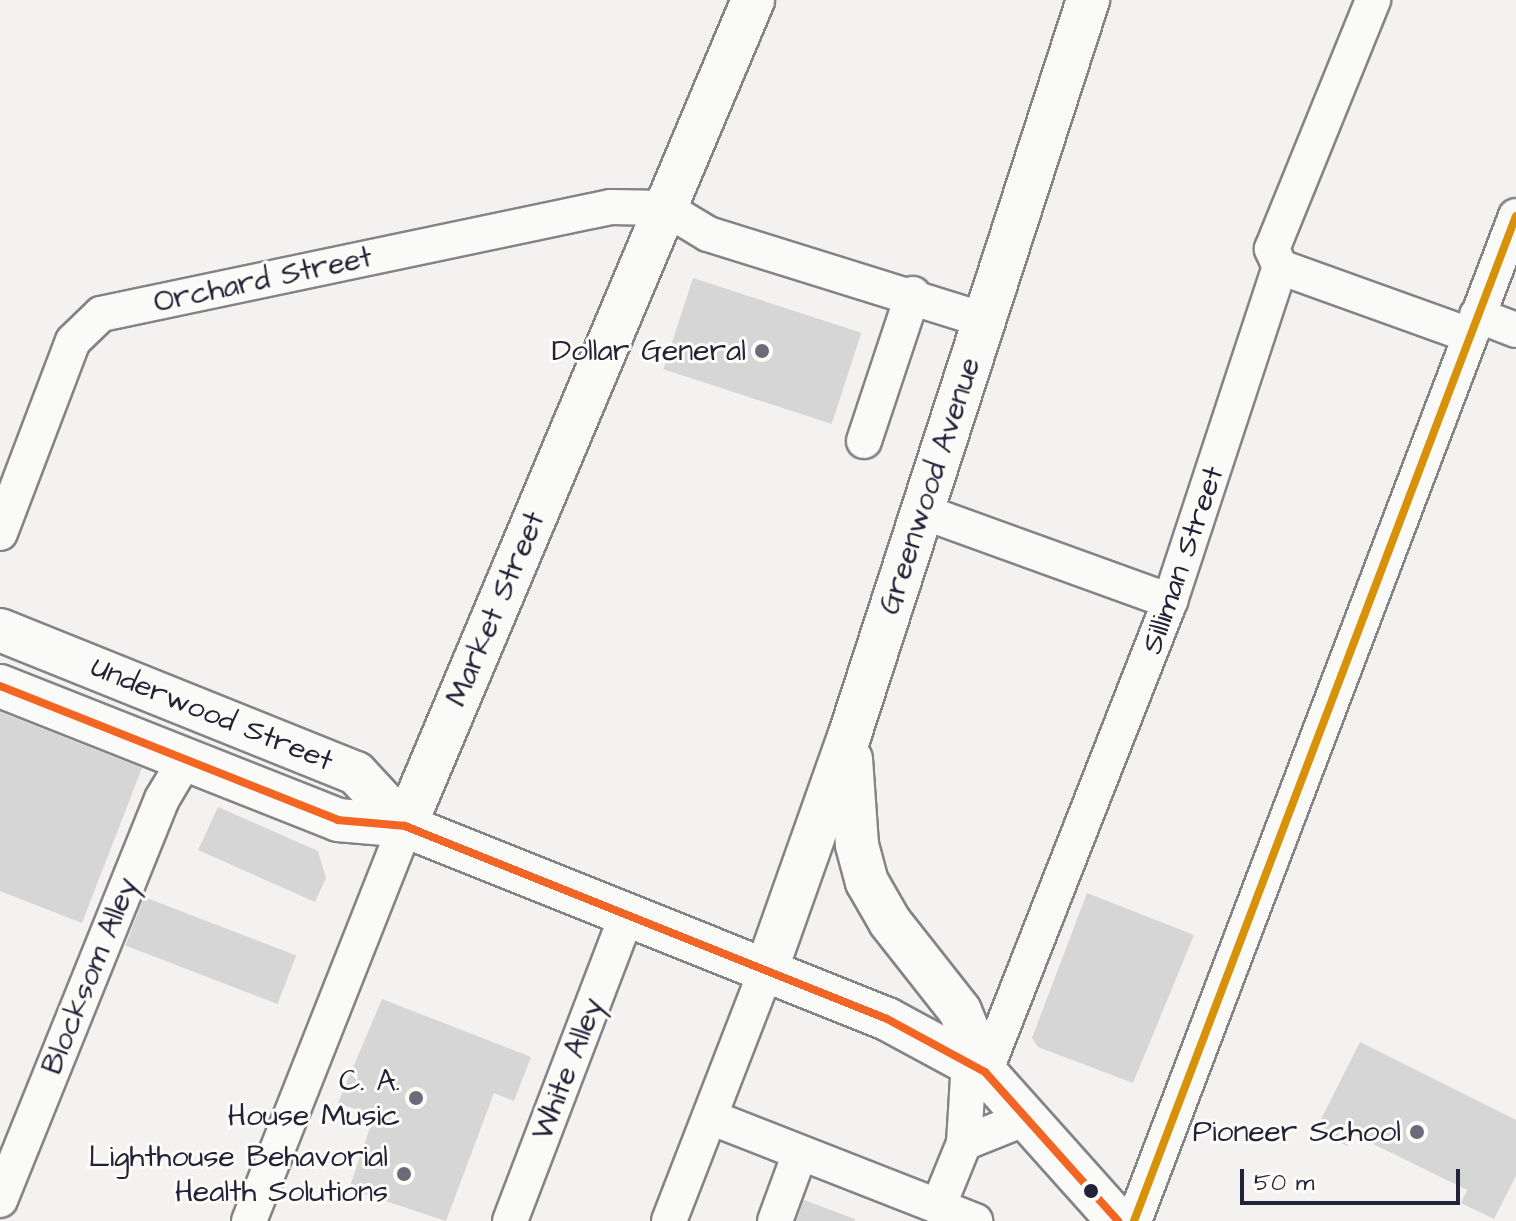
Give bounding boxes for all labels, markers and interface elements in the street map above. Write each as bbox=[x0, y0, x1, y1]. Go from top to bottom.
street label: Orchard Street bbox=[151, 239, 375, 321]
place label: Dollar General bbox=[552, 333, 746, 369]
marker: Dollar General bbox=[753, 342, 771, 360]
street label: Greenwood Avenue bbox=[872, 353, 988, 619]
street label: Silliman Street bbox=[1134, 461, 1232, 659]
street label: Market Street bbox=[439, 506, 553, 712]
street label: Underwood Street bbox=[86, 649, 338, 779]
street label: Blocksom Alley bbox=[34, 872, 146, 1080]
street label: White Alley bbox=[524, 993, 612, 1145]
place label: C. A. House Music bbox=[228, 1063, 400, 1134]
marker: C. A. House Music bbox=[407, 1089, 425, 1107]
place label: Pioneer School bbox=[1193, 1114, 1401, 1150]
marker: Pioneer School bbox=[1408, 1123, 1426, 1141]
place label: Lighthouse Behavorial Health Solutions bbox=[89, 1139, 388, 1210]
scale bar bbox=[1244, 1153, 1464, 1203]
marker: Lighthouse Behavorial Health Solutions bbox=[395, 1165, 413, 1183]
text: 50 m bbox=[1254, 1166, 1314, 1200]
unlabelled marker bbox=[1083, 1183, 1099, 1199]

